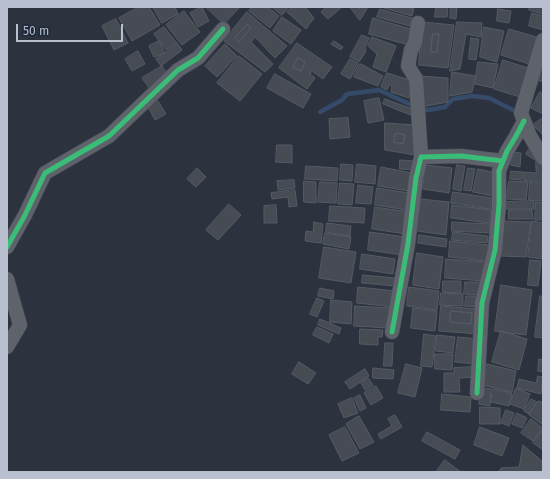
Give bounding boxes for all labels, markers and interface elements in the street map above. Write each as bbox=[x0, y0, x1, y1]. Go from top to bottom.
scale bar bbox=[18, 16, 125, 42]
text: 50 m bbox=[23, 24, 49, 38]

